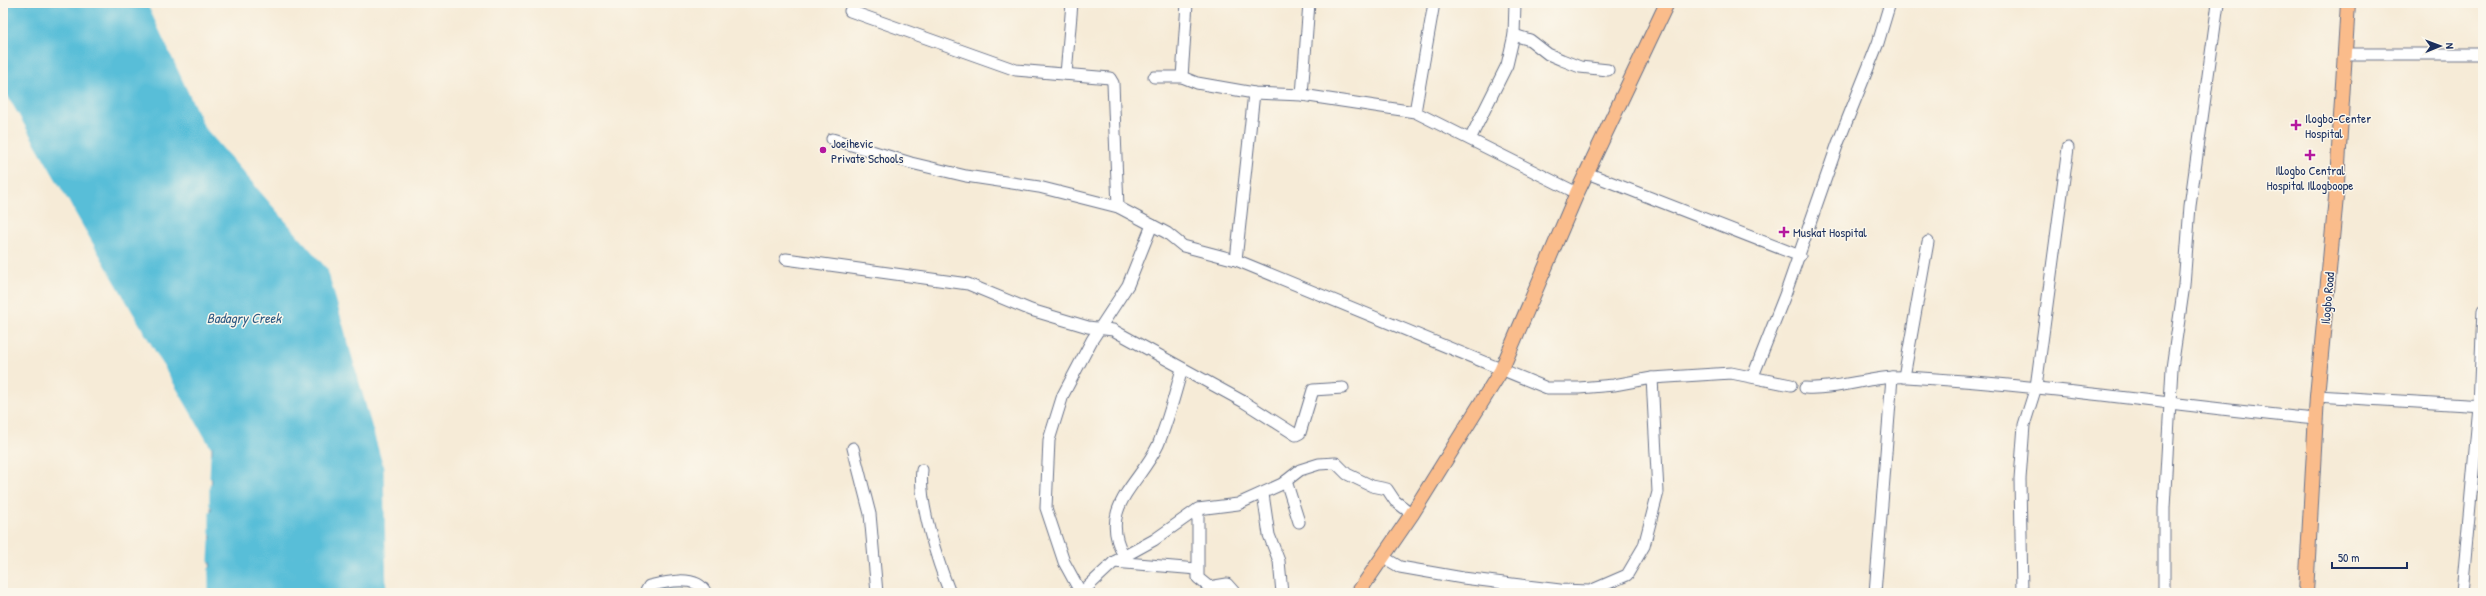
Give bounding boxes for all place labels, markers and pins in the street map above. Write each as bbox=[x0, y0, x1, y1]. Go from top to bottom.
place label: Ilogbo-Center Hospital bbox=[2305, 109, 2371, 142]
marker: Ilogbo-Center Hospital bbox=[2290, 119, 2302, 131]
place label: Joeihevic Private Schools bbox=[831, 134, 904, 167]
marker: Joeihevic Private Schools bbox=[818, 145, 828, 155]
marker: Illogbo Central Hospital Illogboope bbox=[2304, 149, 2316, 161]
place label: Illogbo Central Hospital Illogboope bbox=[2266, 161, 2354, 194]
place label: Muskat Hospital bbox=[1793, 223, 1867, 241]
marker: Muskat Hospital bbox=[1778, 226, 1790, 238]

